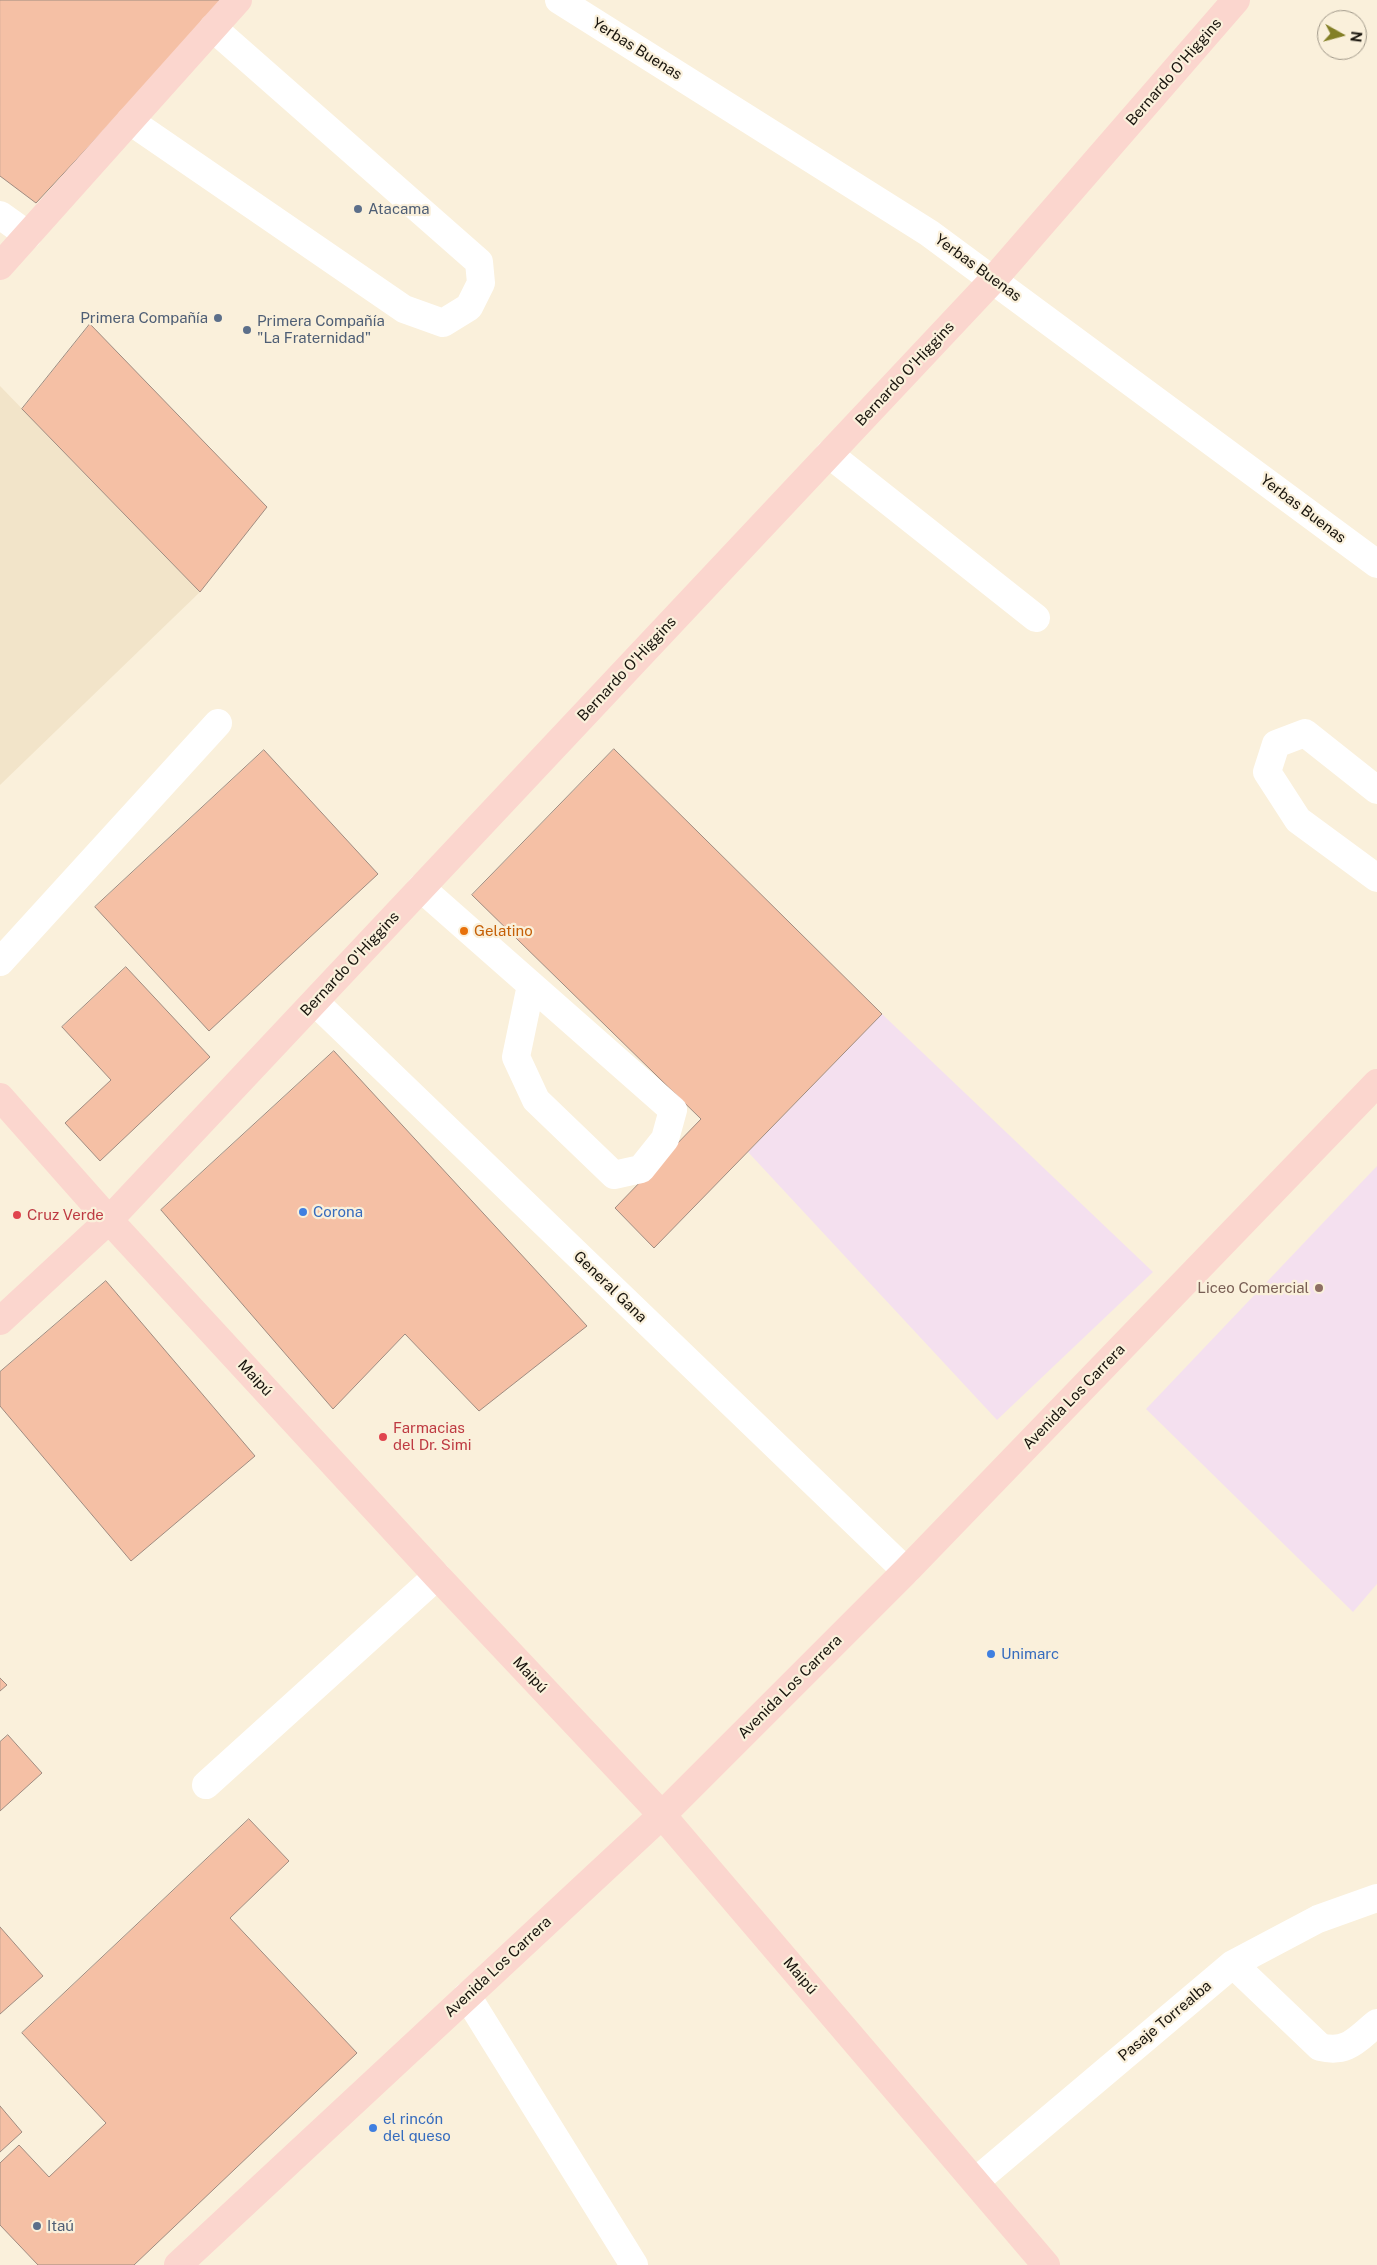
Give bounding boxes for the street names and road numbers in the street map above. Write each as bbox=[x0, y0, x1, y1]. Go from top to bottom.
street label: Yerbas Buenas bbox=[589, 14, 685, 84]
street label: Bernardo O'Higgins bbox=[1122, 15, 1226, 129]
street label: Yerbas Buenas bbox=[931, 231, 1025, 305]
street label: Bernardo O'Higgins bbox=[852, 318, 958, 430]
street label: Yerbas Buenas bbox=[1257, 471, 1349, 547]
street label: Bernardo O'Higgins bbox=[574, 613, 680, 725]
street label: Bernardo O'Higgins bbox=[297, 908, 403, 1020]
street label: General Gana bbox=[570, 1248, 650, 1326]
street label: Avenida Los Carrera bbox=[1019, 1341, 1129, 1453]
street label: Maipú bbox=[234, 1356, 276, 1400]
street label: Avenida Los Carrera bbox=[734, 1631, 846, 1743]
street label: Maipú bbox=[509, 1653, 551, 1697]
street label: Avenida Los Carrera bbox=[441, 1913, 555, 2021]
street label: Maipú bbox=[779, 1954, 821, 1998]
street label: Pasaje Torrealba bbox=[1115, 1977, 1215, 2065]

